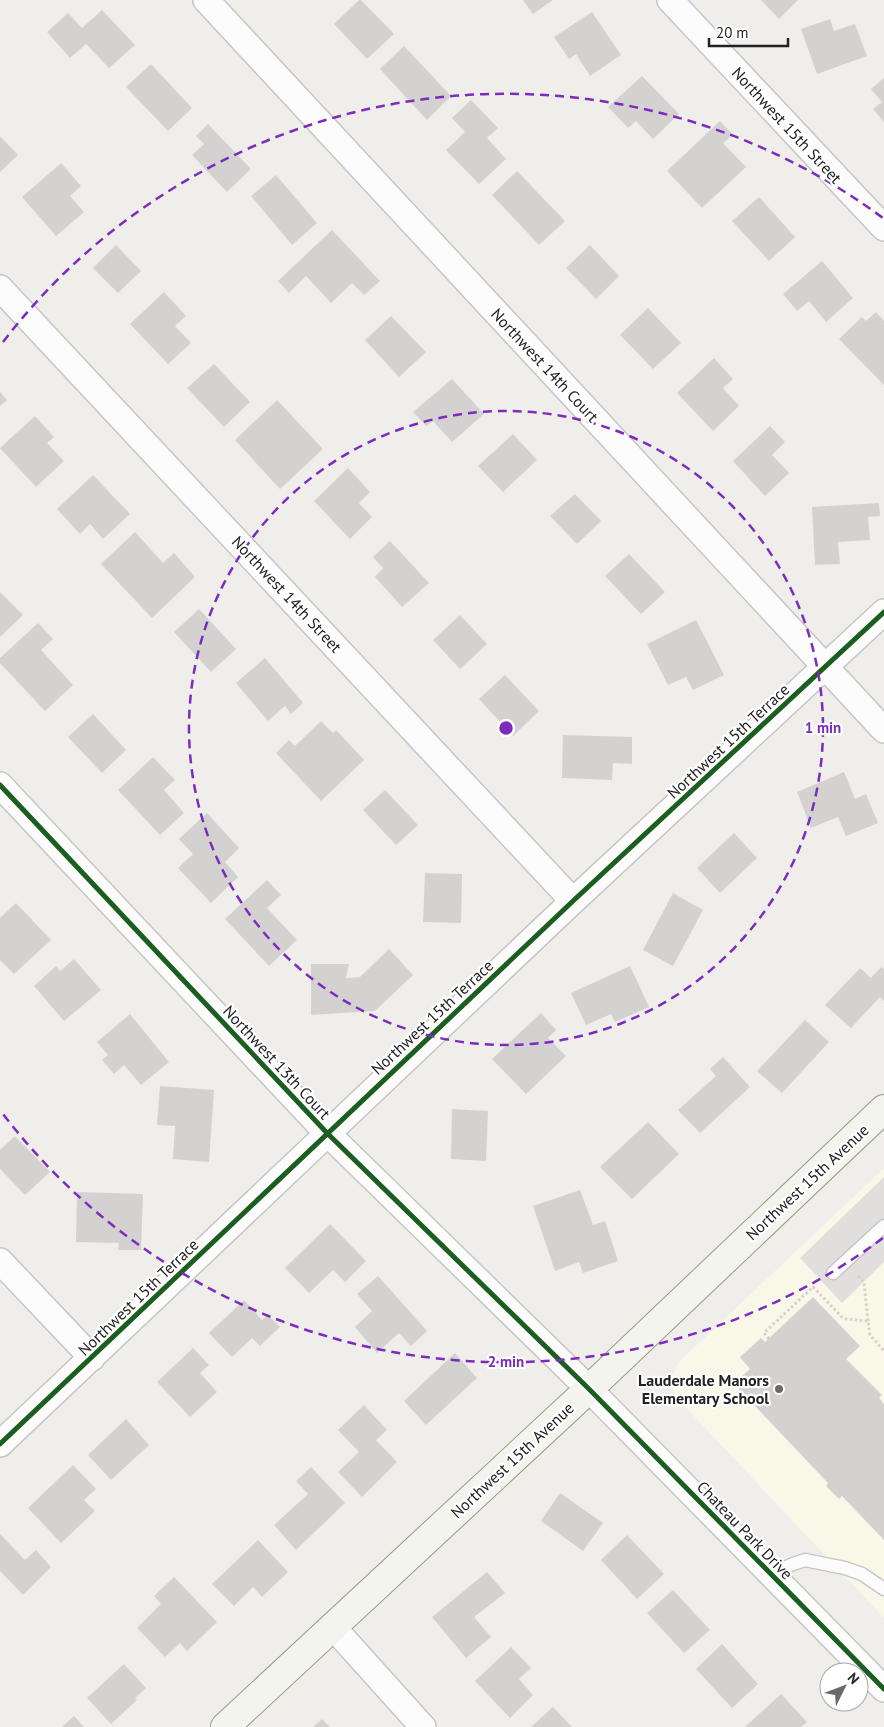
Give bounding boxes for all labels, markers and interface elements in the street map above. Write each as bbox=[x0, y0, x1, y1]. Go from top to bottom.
scale bar bbox=[709, 15, 788, 47]
text: 20 m bbox=[716, 23, 749, 42]
street label: Northwest 15th Street bbox=[728, 62, 847, 188]
street label: Northwest 14th Court bbox=[487, 304, 603, 427]
street label: Northwest 14th Street bbox=[228, 531, 347, 657]
street label: Northwest 15th Terrace bbox=[663, 679, 793, 803]
text: 1 min bbox=[805, 718, 841, 737]
centre of rings bbox=[497, 719, 515, 737]
street label: Northwest 15th Terrace bbox=[367, 955, 497, 1079]
street label: Northwest 13th Court bbox=[219, 1001, 335, 1124]
street label: Northwest 15th Avenue bbox=[741, 1120, 873, 1244]
street label: Northwest 15th Terrace bbox=[74, 1234, 202, 1360]
text: 2 min bbox=[488, 1352, 524, 1371]
place label: Lauderdale Manors Elementary School bbox=[638, 1370, 769, 1408]
marker: Lauderdale Manors Elementary School bbox=[773, 1383, 785, 1395]
street label: Northwest 15th Avenue bbox=[446, 1398, 578, 1522]
street label: Chateau Park Drive bbox=[693, 1477, 797, 1583]
north arrow bbox=[819, 1662, 869, 1712]
text: N bbox=[844, 1669, 863, 1688]

